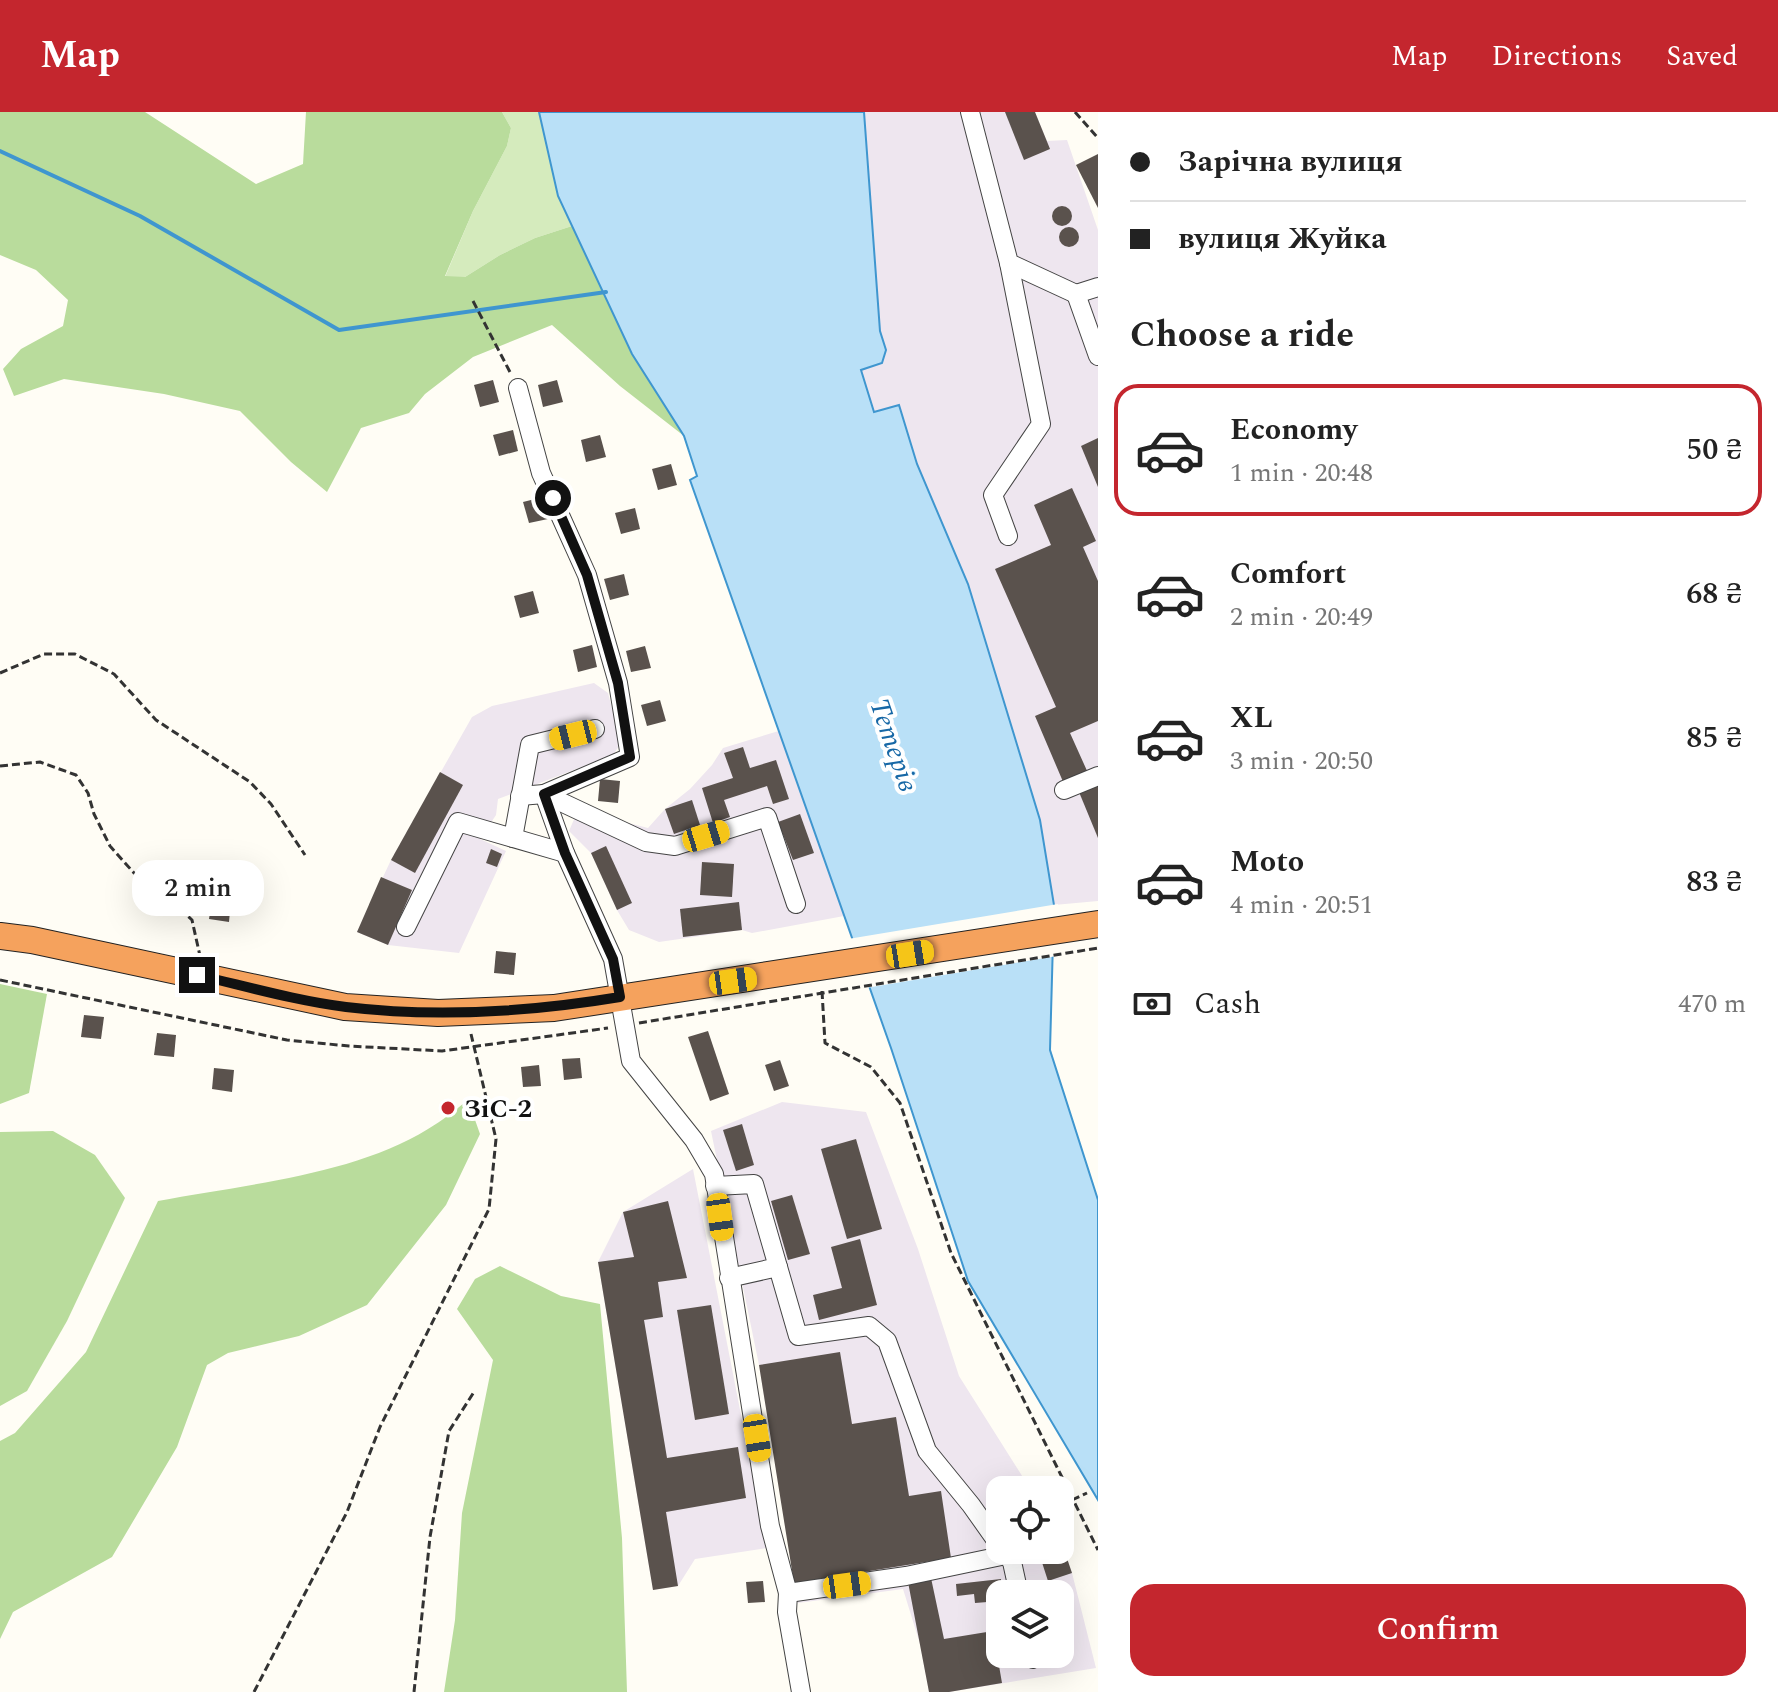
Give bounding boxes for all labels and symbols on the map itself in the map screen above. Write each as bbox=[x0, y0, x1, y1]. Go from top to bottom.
route start bbox=[535, 480, 571, 516]
water label: Тетерів bbox=[857, 693, 930, 798]
car bbox=[547, 718, 599, 752]
car bbox=[680, 818, 732, 854]
callout: 2 min bbox=[131, 859, 263, 915]
car bbox=[884, 938, 936, 970]
route end bbox=[179, 957, 215, 993]
car bbox=[708, 966, 758, 996]
place label: ЗіС-2 bbox=[464, 1089, 532, 1129]
marker: ЗіС-2 bbox=[439, 1099, 457, 1117]
car bbox=[705, 1192, 735, 1242]
car bbox=[741, 1412, 773, 1464]
car bbox=[822, 1570, 872, 1600]

